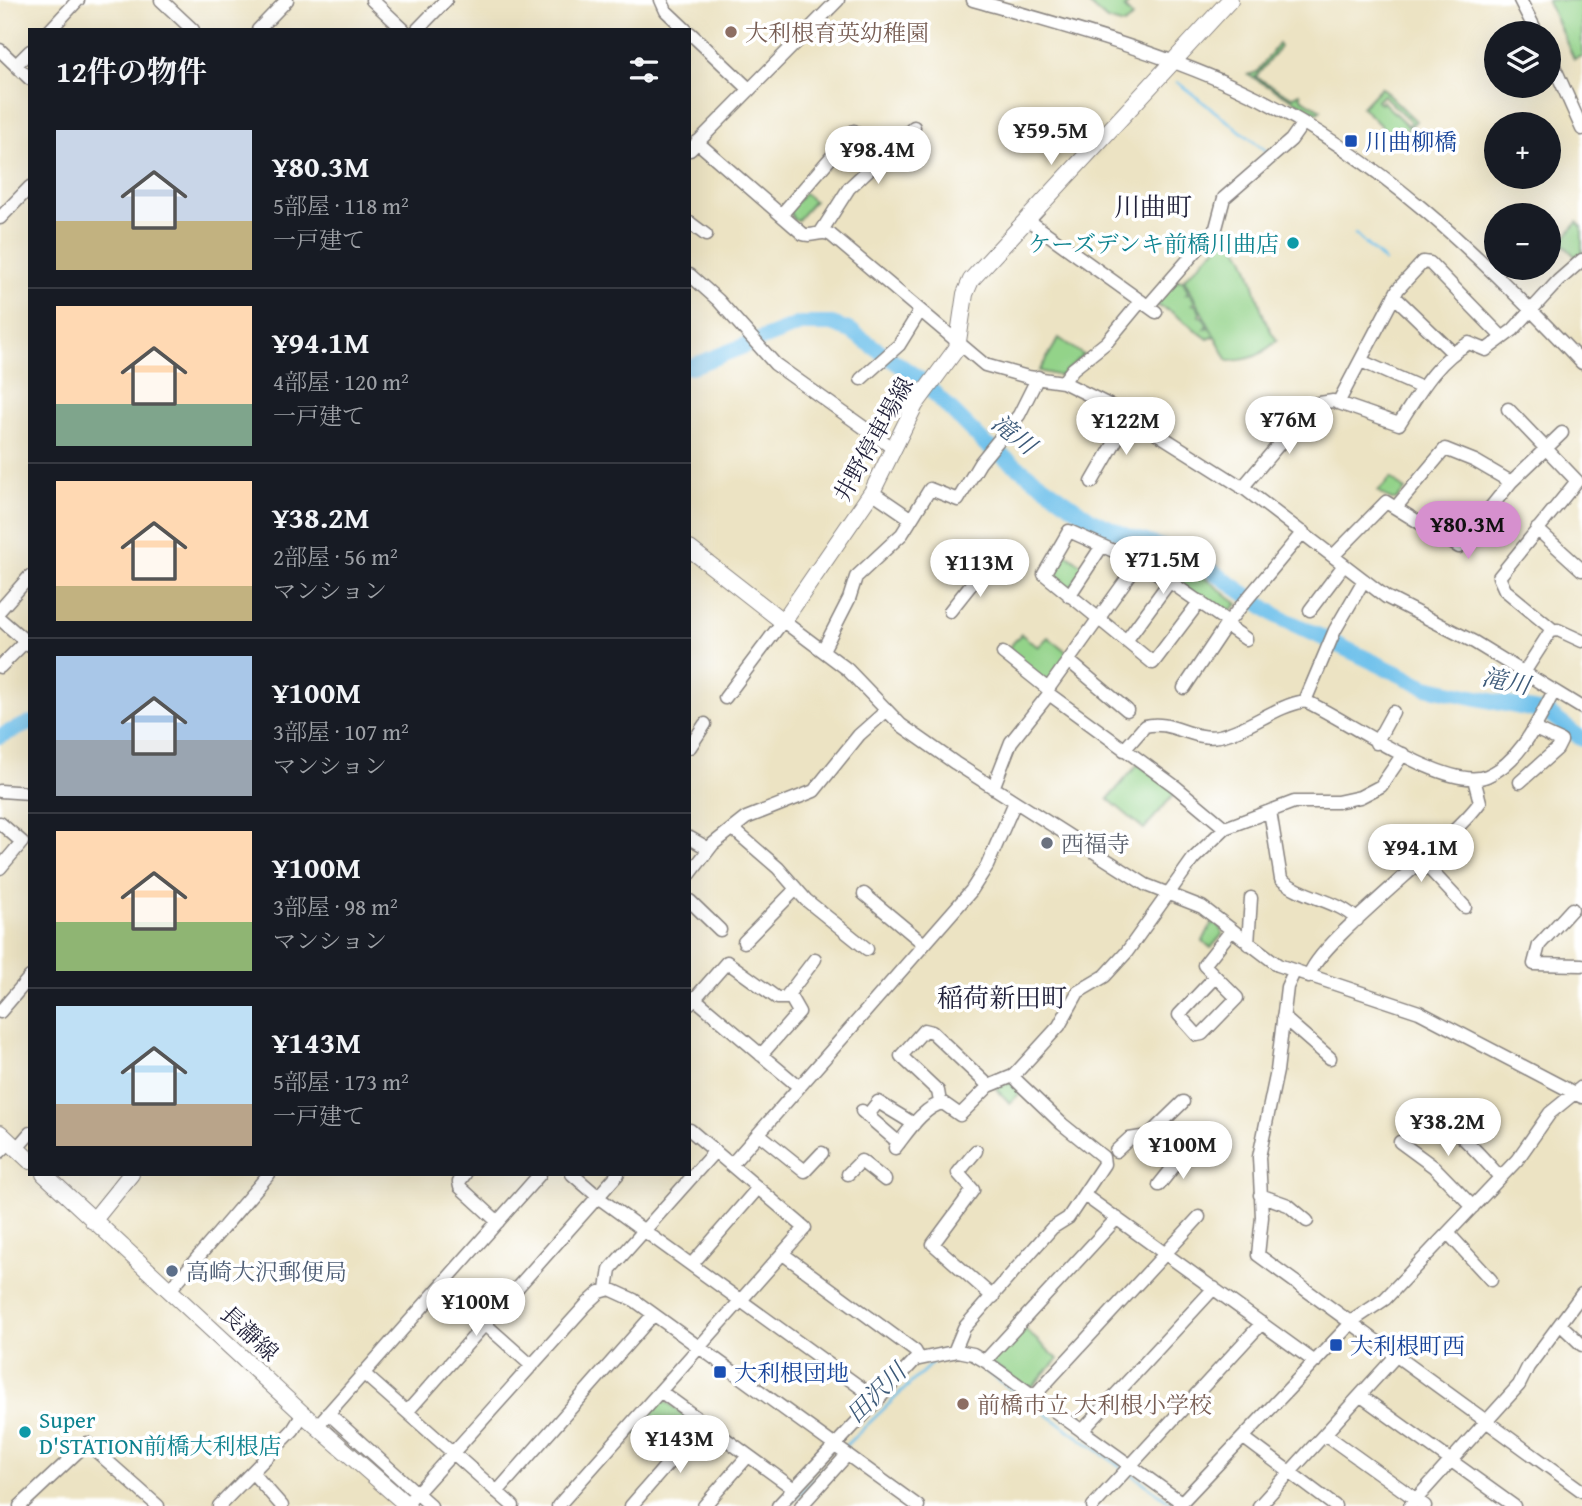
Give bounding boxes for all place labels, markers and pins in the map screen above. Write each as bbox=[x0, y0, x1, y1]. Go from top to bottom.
place label: 大利根育英幼稚園 bbox=[745, 16, 929, 49]
marker: 大利根育英幼稚園 bbox=[723, 24, 739, 40]
pin: ¥59.5M bbox=[994, 108, 1108, 167]
place label: 川曲柳橋 bbox=[1365, 125, 1457, 158]
pin: ¥98.4M bbox=[821, 127, 935, 186]
marker: 川曲柳橋 bbox=[1343, 133, 1359, 149]
place label: ケーズデンキ前橋川曲店 bbox=[1028, 227, 1279, 260]
marker: ケーズデンキ前橋川曲店 bbox=[1285, 235, 1301, 251]
pin: ¥76M bbox=[1248, 396, 1330, 456]
pin: ¥122M bbox=[1077, 398, 1175, 457]
pin: ¥80.3M bbox=[1411, 502, 1525, 561]
pin: ¥71.5M bbox=[1106, 536, 1220, 596]
pin: ¥113M bbox=[931, 540, 1029, 599]
pin: ¥94.1M bbox=[1364, 824, 1478, 884]
place label: 西福寺 bbox=[1061, 827, 1130, 860]
marker: 西福寺 bbox=[1039, 835, 1055, 851]
pin: ¥38.2M bbox=[1391, 1098, 1505, 1158]
pin: ¥100M bbox=[1134, 1122, 1232, 1181]
place label: 高崎大沢郵便局 bbox=[186, 1255, 347, 1288]
marker: 高崎大沢郵便局 bbox=[164, 1263, 180, 1279]
pin: ¥100M bbox=[427, 1278, 525, 1338]
place label: 大利根町西 bbox=[1350, 1329, 1465, 1362]
marker: 大利根町西 bbox=[1328, 1337, 1344, 1353]
place label: 大利根団地 bbox=[734, 1356, 849, 1389]
marker: 大利根団地 bbox=[712, 1364, 728, 1380]
place label: 前橋市立 大利根小学校 bbox=[977, 1388, 1212, 1421]
marker: 前橋市立 大利根小学校 bbox=[955, 1396, 971, 1412]
place label: Super D'STATION前橋大利根店 bbox=[39, 1403, 281, 1462]
pin: ¥143M bbox=[631, 1416, 729, 1475]
marker: Super D'STATION前橋大利根店 bbox=[17, 1424, 33, 1440]

